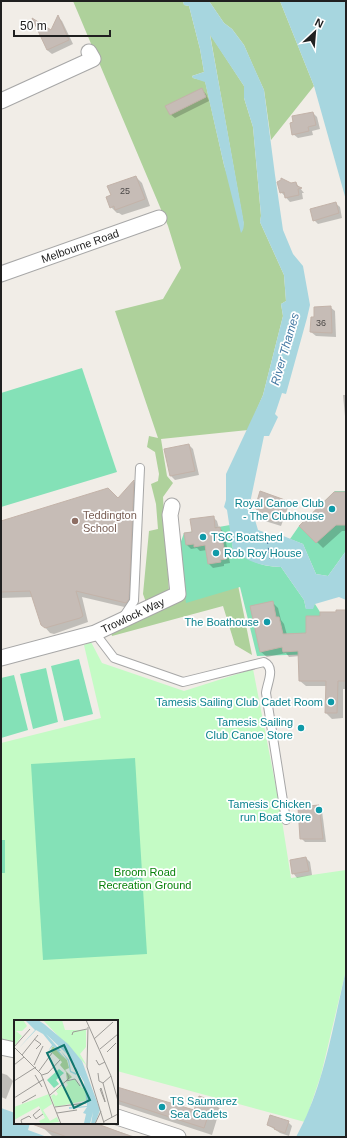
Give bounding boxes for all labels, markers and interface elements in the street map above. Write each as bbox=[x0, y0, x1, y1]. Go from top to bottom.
scale bar bbox=[14, 12, 110, 38]
north arrow bbox=[295, 12, 335, 52]
text: N bbox=[313, 16, 326, 30]
text: 50 m bbox=[20, 19, 47, 33]
house number: 25 bbox=[120, 186, 130, 196]
street label: Melbourne Road bbox=[40, 227, 121, 265]
water label: River Thames bbox=[268, 311, 302, 387]
house number: 36 bbox=[316, 318, 326, 328]
place label: Royal Canoe Club - The Clubhouse bbox=[235, 497, 324, 522]
marker: Royal Canoe Club - The Clubhouse bbox=[327, 504, 337, 514]
place label: Teddington School bbox=[83, 509, 137, 534]
marker: Teddington School bbox=[70, 516, 80, 526]
place label: TSC Boatshed bbox=[211, 531, 283, 543]
marker: TSC Boatshed bbox=[198, 532, 208, 542]
place label: Rob Roy House bbox=[224, 547, 302, 559]
marker: Rob Roy House bbox=[211, 548, 221, 558]
street label: Trowlock Way bbox=[99, 595, 167, 635]
place label: The Boathouse bbox=[184, 616, 259, 628]
marker: The Boathouse bbox=[262, 617, 272, 627]
place label: Tamesis Sailing Club Cadet Room bbox=[156, 696, 323, 708]
marker: Tamesis Sailing Club Cadet Room bbox=[326, 697, 336, 707]
place label: Tamesis Sailing Club Canoe Store bbox=[206, 716, 293, 741]
marker: Tamesis Sailing Club Canoe Store bbox=[296, 723, 306, 733]
place label: Tamesis Chicken run Boat Store bbox=[228, 798, 311, 823]
marker: Tamesis Chicken run Boat Store bbox=[314, 805, 324, 815]
park label: Broom Road Recreation Ground bbox=[99, 866, 191, 891]
inset map bbox=[14, 1020, 118, 1124]
place label: TS Saumarez Sea Cadets bbox=[170, 1095, 237, 1120]
marker: TS Saumarez Sea Cadets bbox=[157, 1102, 167, 1112]

